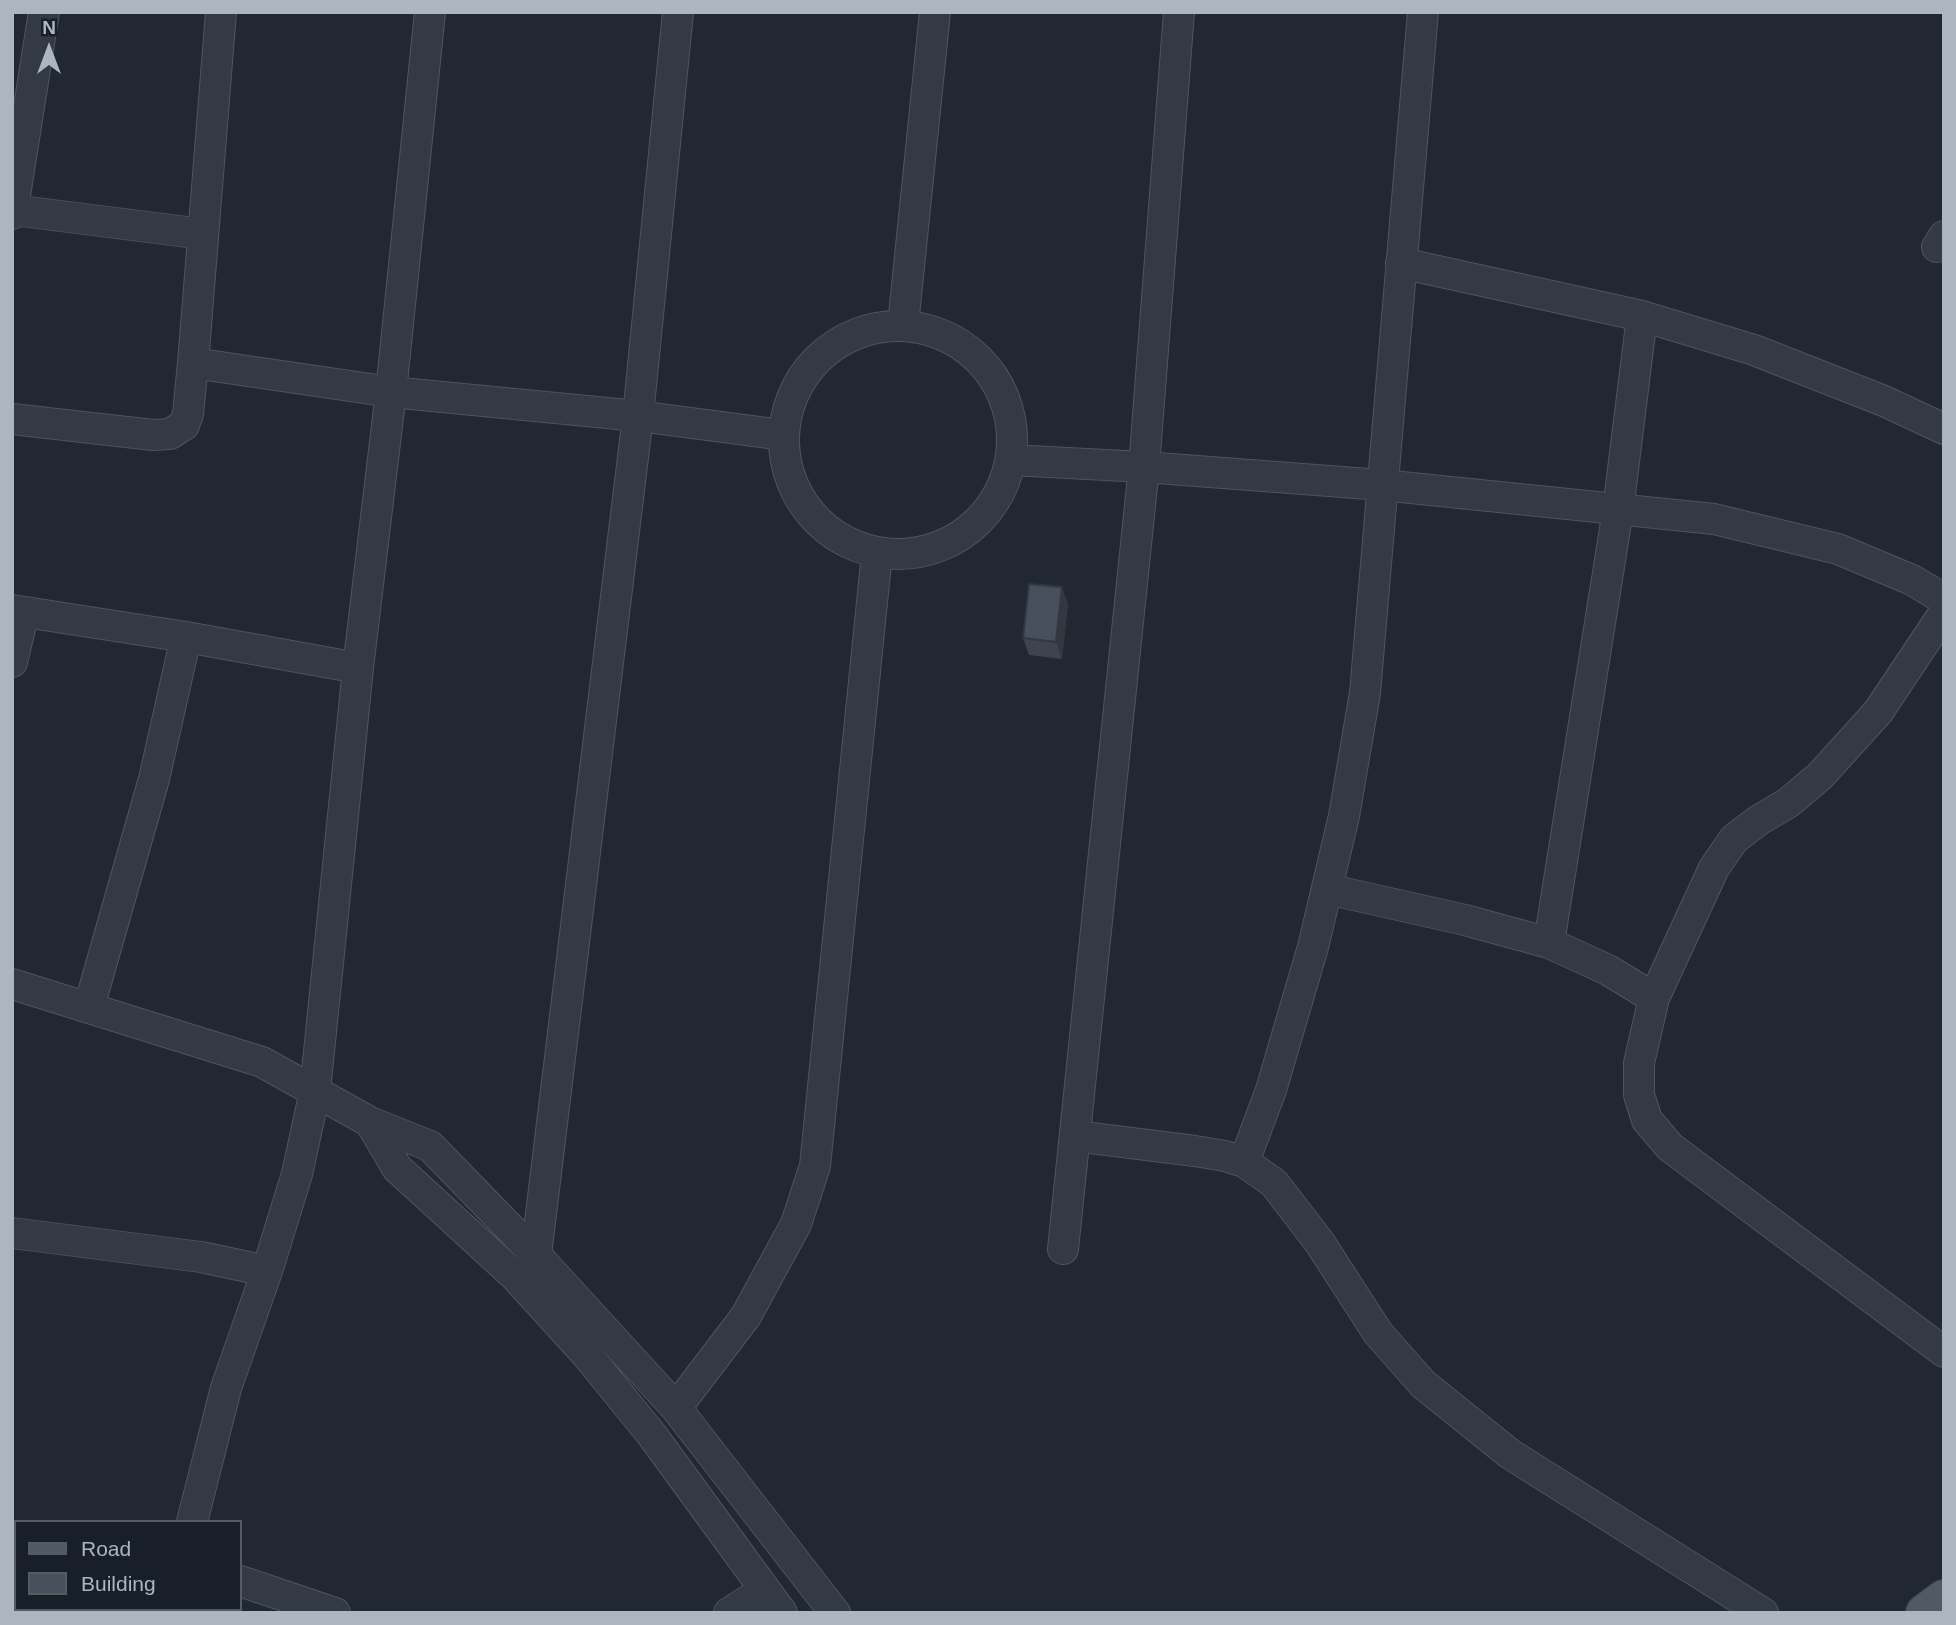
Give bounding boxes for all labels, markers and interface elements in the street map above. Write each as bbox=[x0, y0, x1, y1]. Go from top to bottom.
north arrow bbox=[14, 14, 84, 84]
text: N bbox=[42, 17, 56, 38]
legend bbox=[14, 1520, 242, 1611]
text: Road bbox=[81, 1537, 131, 1560]
text: Building bbox=[81, 1572, 156, 1595]

